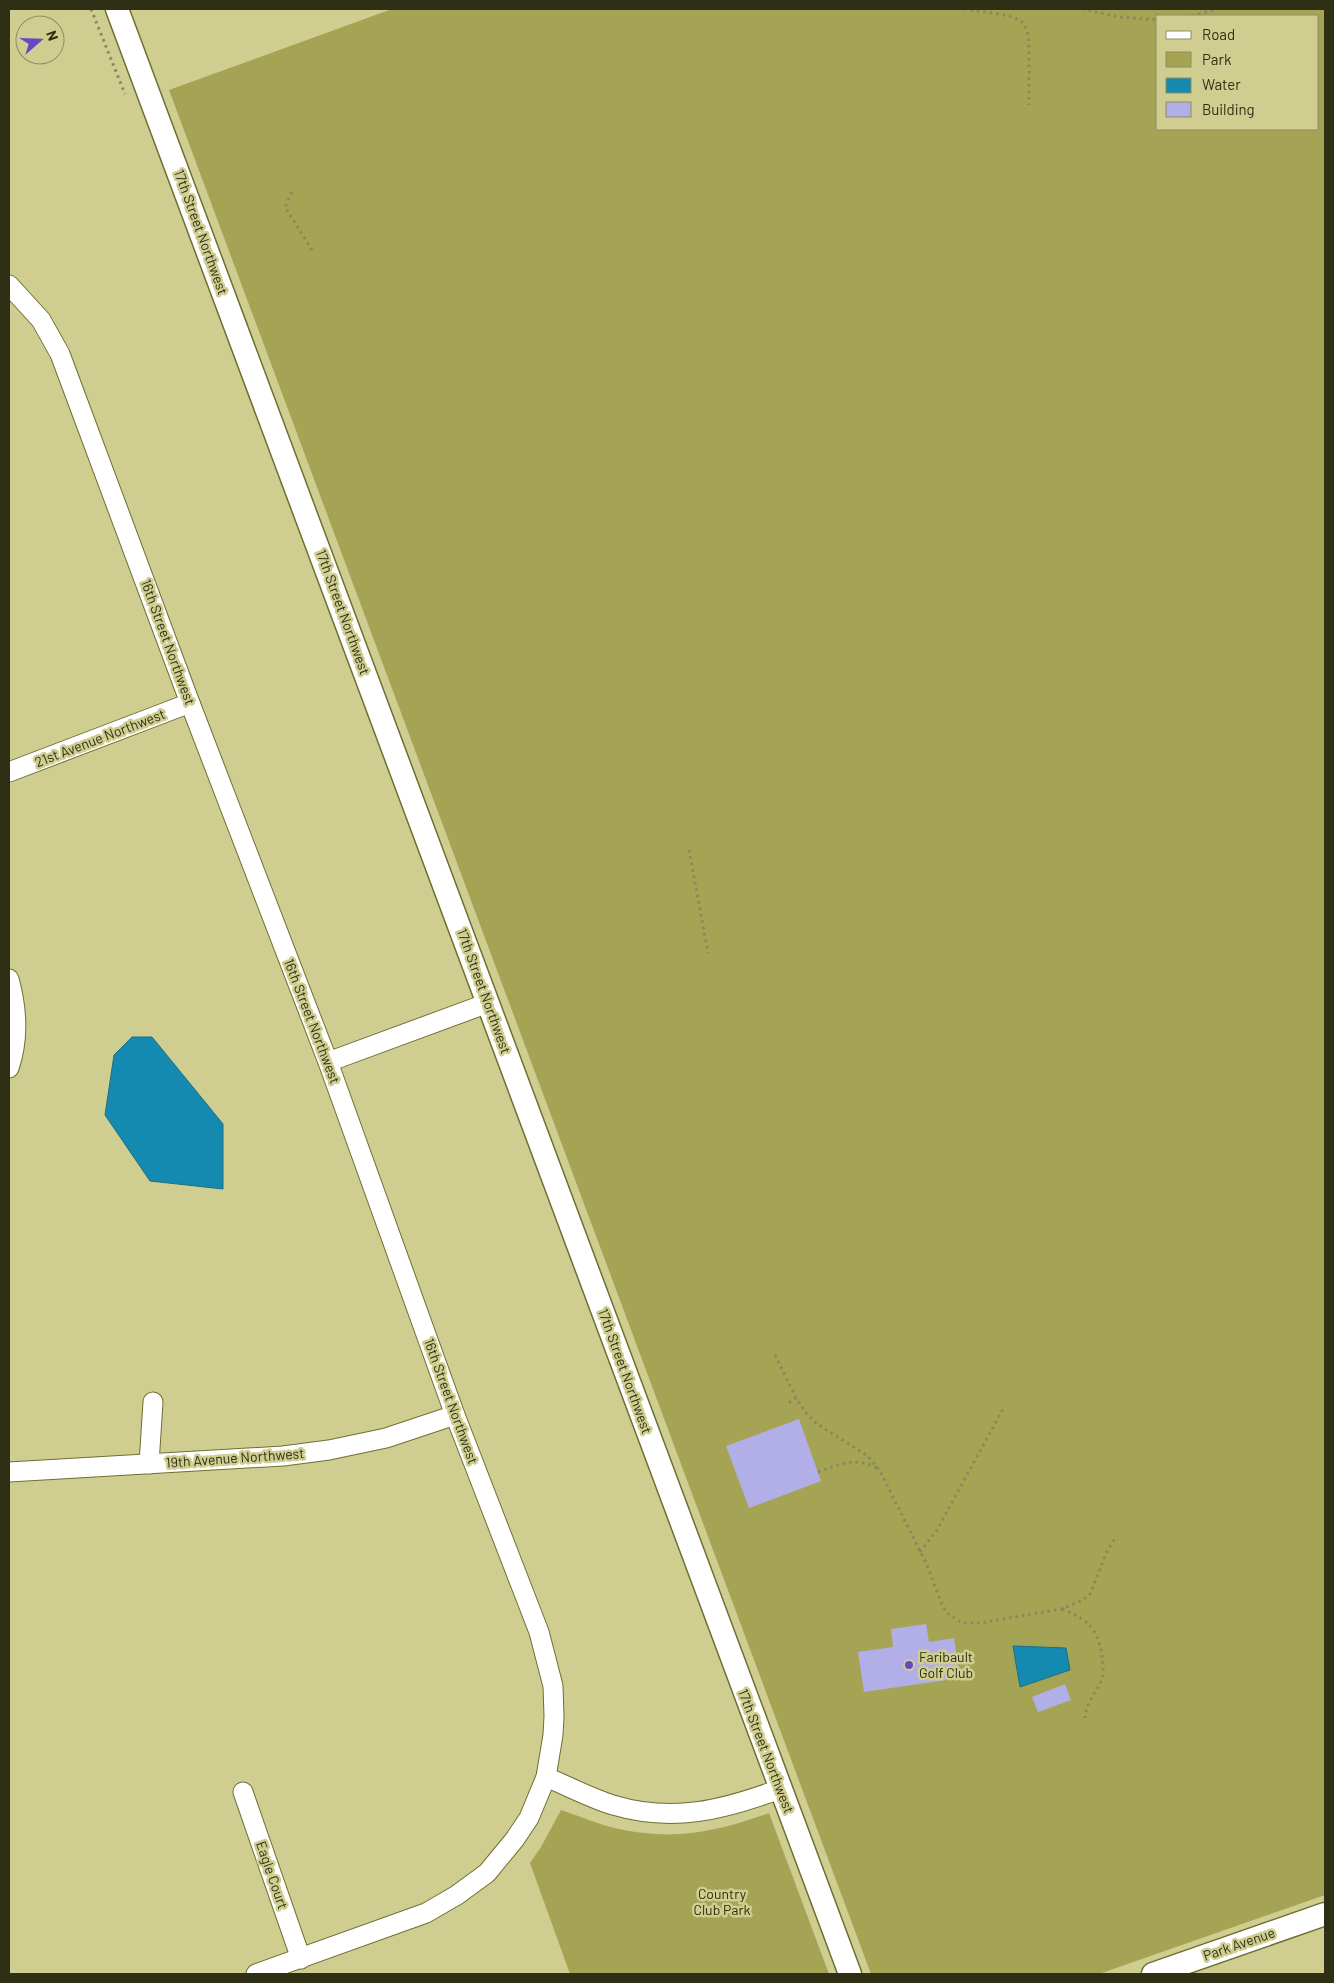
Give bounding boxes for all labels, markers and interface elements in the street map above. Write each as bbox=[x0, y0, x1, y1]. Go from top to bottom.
north arrow bbox=[15, 15, 65, 65]
legend bbox=[1156, 15, 1319, 130]
text: Road bbox=[1202, 25, 1235, 43]
text: N bbox=[43, 28, 62, 43]
text: Park bbox=[1202, 50, 1232, 68]
text: Water bbox=[1202, 75, 1241, 93]
text: Building bbox=[1202, 100, 1255, 118]
street label: 17th Street Northwest bbox=[171, 167, 232, 297]
street label: 17th Street Northwest bbox=[313, 547, 374, 677]
street label: 16th Street Northwest bbox=[138, 577, 199, 707]
street label: 21st Avenue Northwest bbox=[32, 705, 167, 770]
street label: 17th Street Northwest bbox=[454, 926, 515, 1056]
street label: 16th Street Northwest bbox=[281, 956, 344, 1086]
street label: 17th Street Northwest bbox=[595, 1306, 656, 1436]
street label: 16th Street Northwest bbox=[421, 1336, 482, 1466]
street label: 19th Avenue Northwest bbox=[165, 1444, 305, 1471]
place label: Faribault Golf Club bbox=[919, 1648, 973, 1681]
marker: Faribault Golf Club bbox=[903, 1659, 915, 1671]
street label: 17th Street Northwest bbox=[735, 1686, 798, 1815]
street label: Eagle Court bbox=[253, 1839, 292, 1911]
park label: Country Club Park bbox=[693, 1885, 751, 1918]
street label: Park Avenue bbox=[1201, 1923, 1277, 1964]

